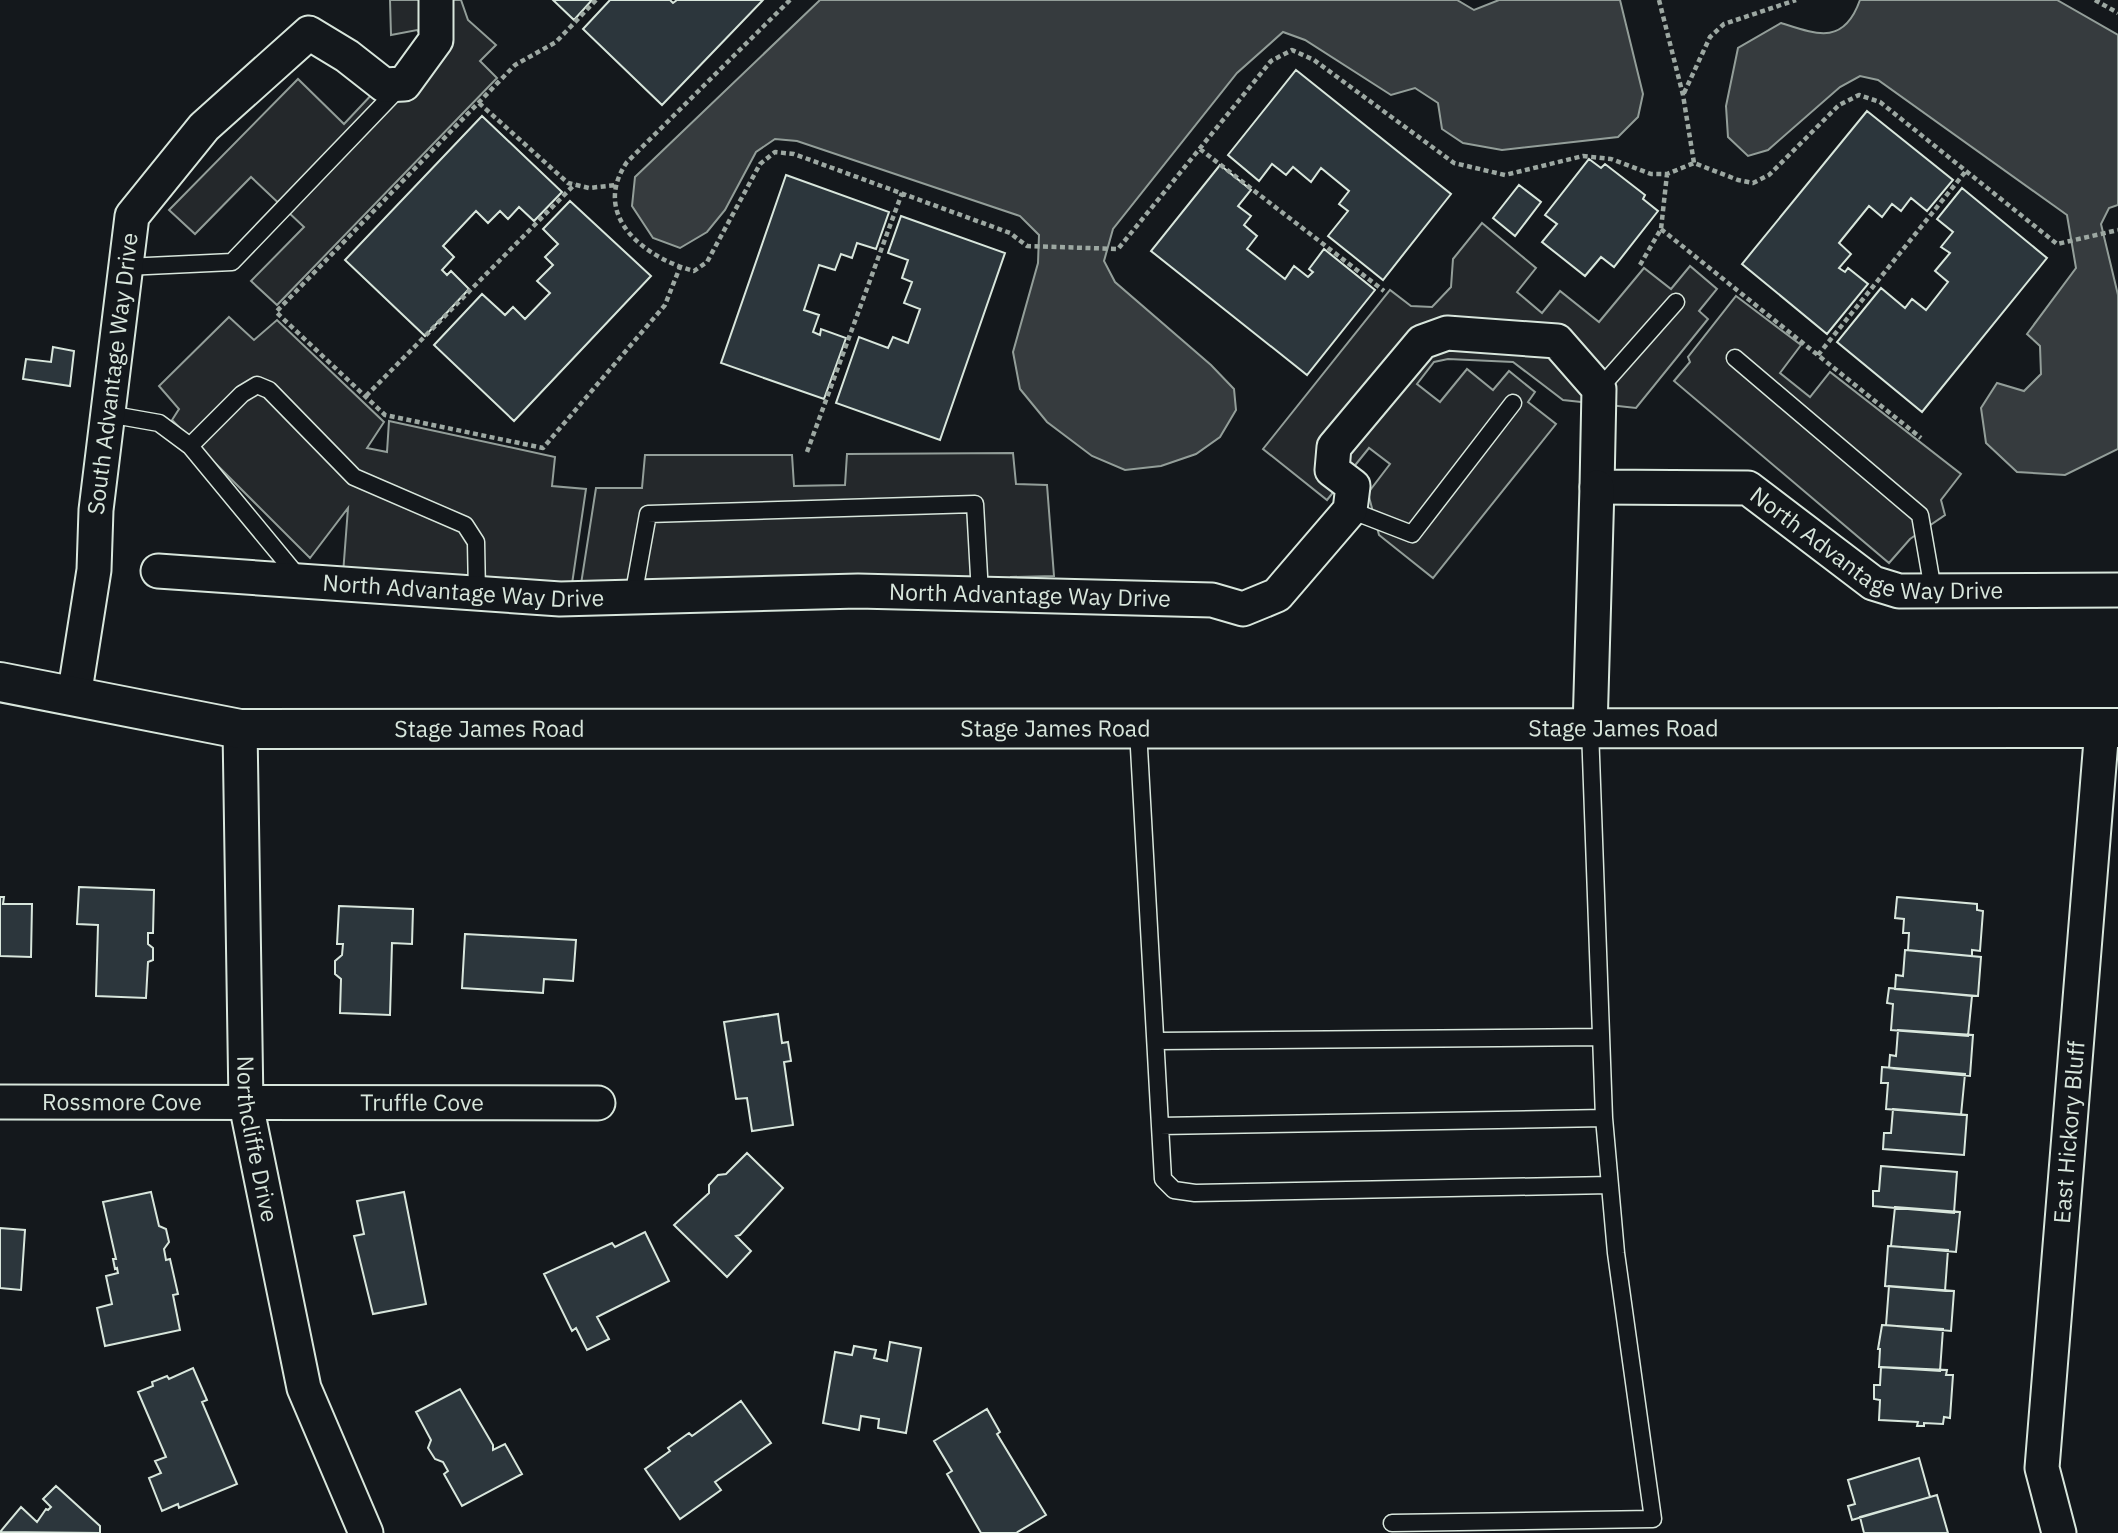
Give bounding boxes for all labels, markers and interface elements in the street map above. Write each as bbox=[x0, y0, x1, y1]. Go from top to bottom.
street label: South Advantage Way Drive bbox=[80, 231, 144, 516]
street label: North Advantage Way Drive bbox=[1745, 479, 2003, 605]
street label: North Advantage Way Drive bbox=[322, 566, 604, 613]
street label: North Advantage Way Drive bbox=[888, 576, 1171, 613]
street label: Stage James Road bbox=[1528, 712, 1719, 742]
street label: Stage James Road bbox=[394, 713, 585, 743]
street label: Stage James Road bbox=[960, 713, 1151, 743]
street label: East Hickory Bluff bbox=[2046, 1040, 2091, 1225]
street label: Northcliffe Drive bbox=[231, 1055, 286, 1225]
street label: Rossmore Cove bbox=[42, 1086, 202, 1116]
street label: Truffle Cove bbox=[360, 1087, 484, 1117]

